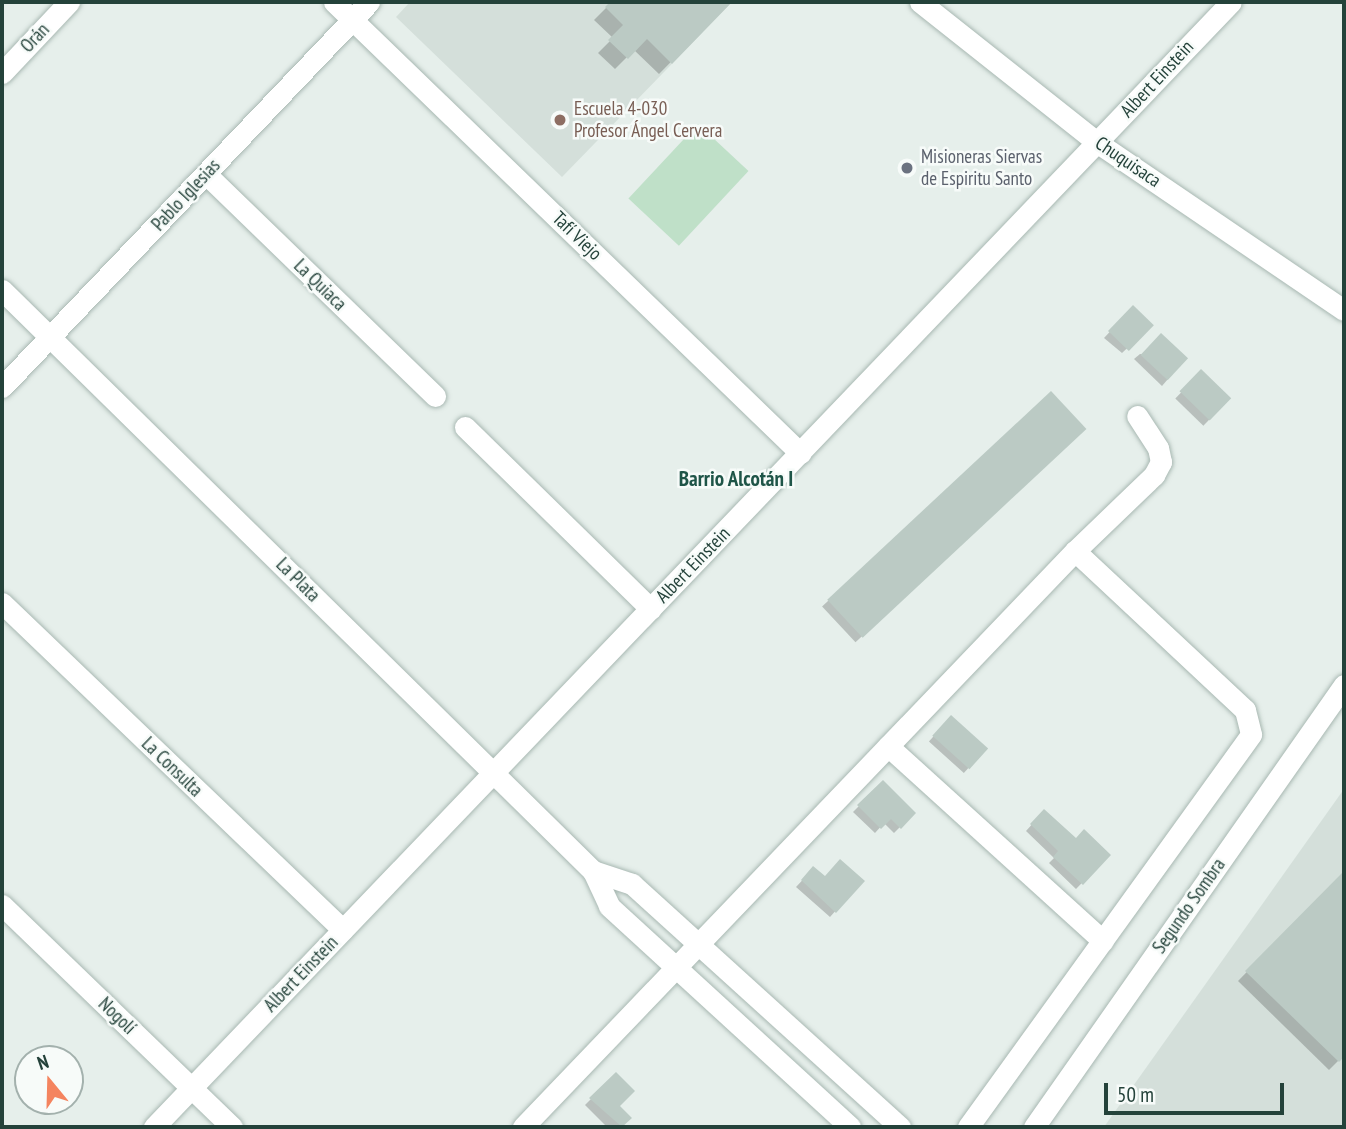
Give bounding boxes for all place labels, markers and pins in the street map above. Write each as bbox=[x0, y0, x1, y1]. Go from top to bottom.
place label: Escuela 4-030 Profesor Ángel Cervera bbox=[574, 98, 723, 142]
marker: Escuela 4-030 Profesor Ángel Cervera bbox=[552, 112, 568, 128]
place label: Misioneras Siervas de Espiritu Santo bbox=[921, 146, 1042, 190]
marker: Misioneras Siervas de Espiritu Santo bbox=[899, 160, 915, 176]

